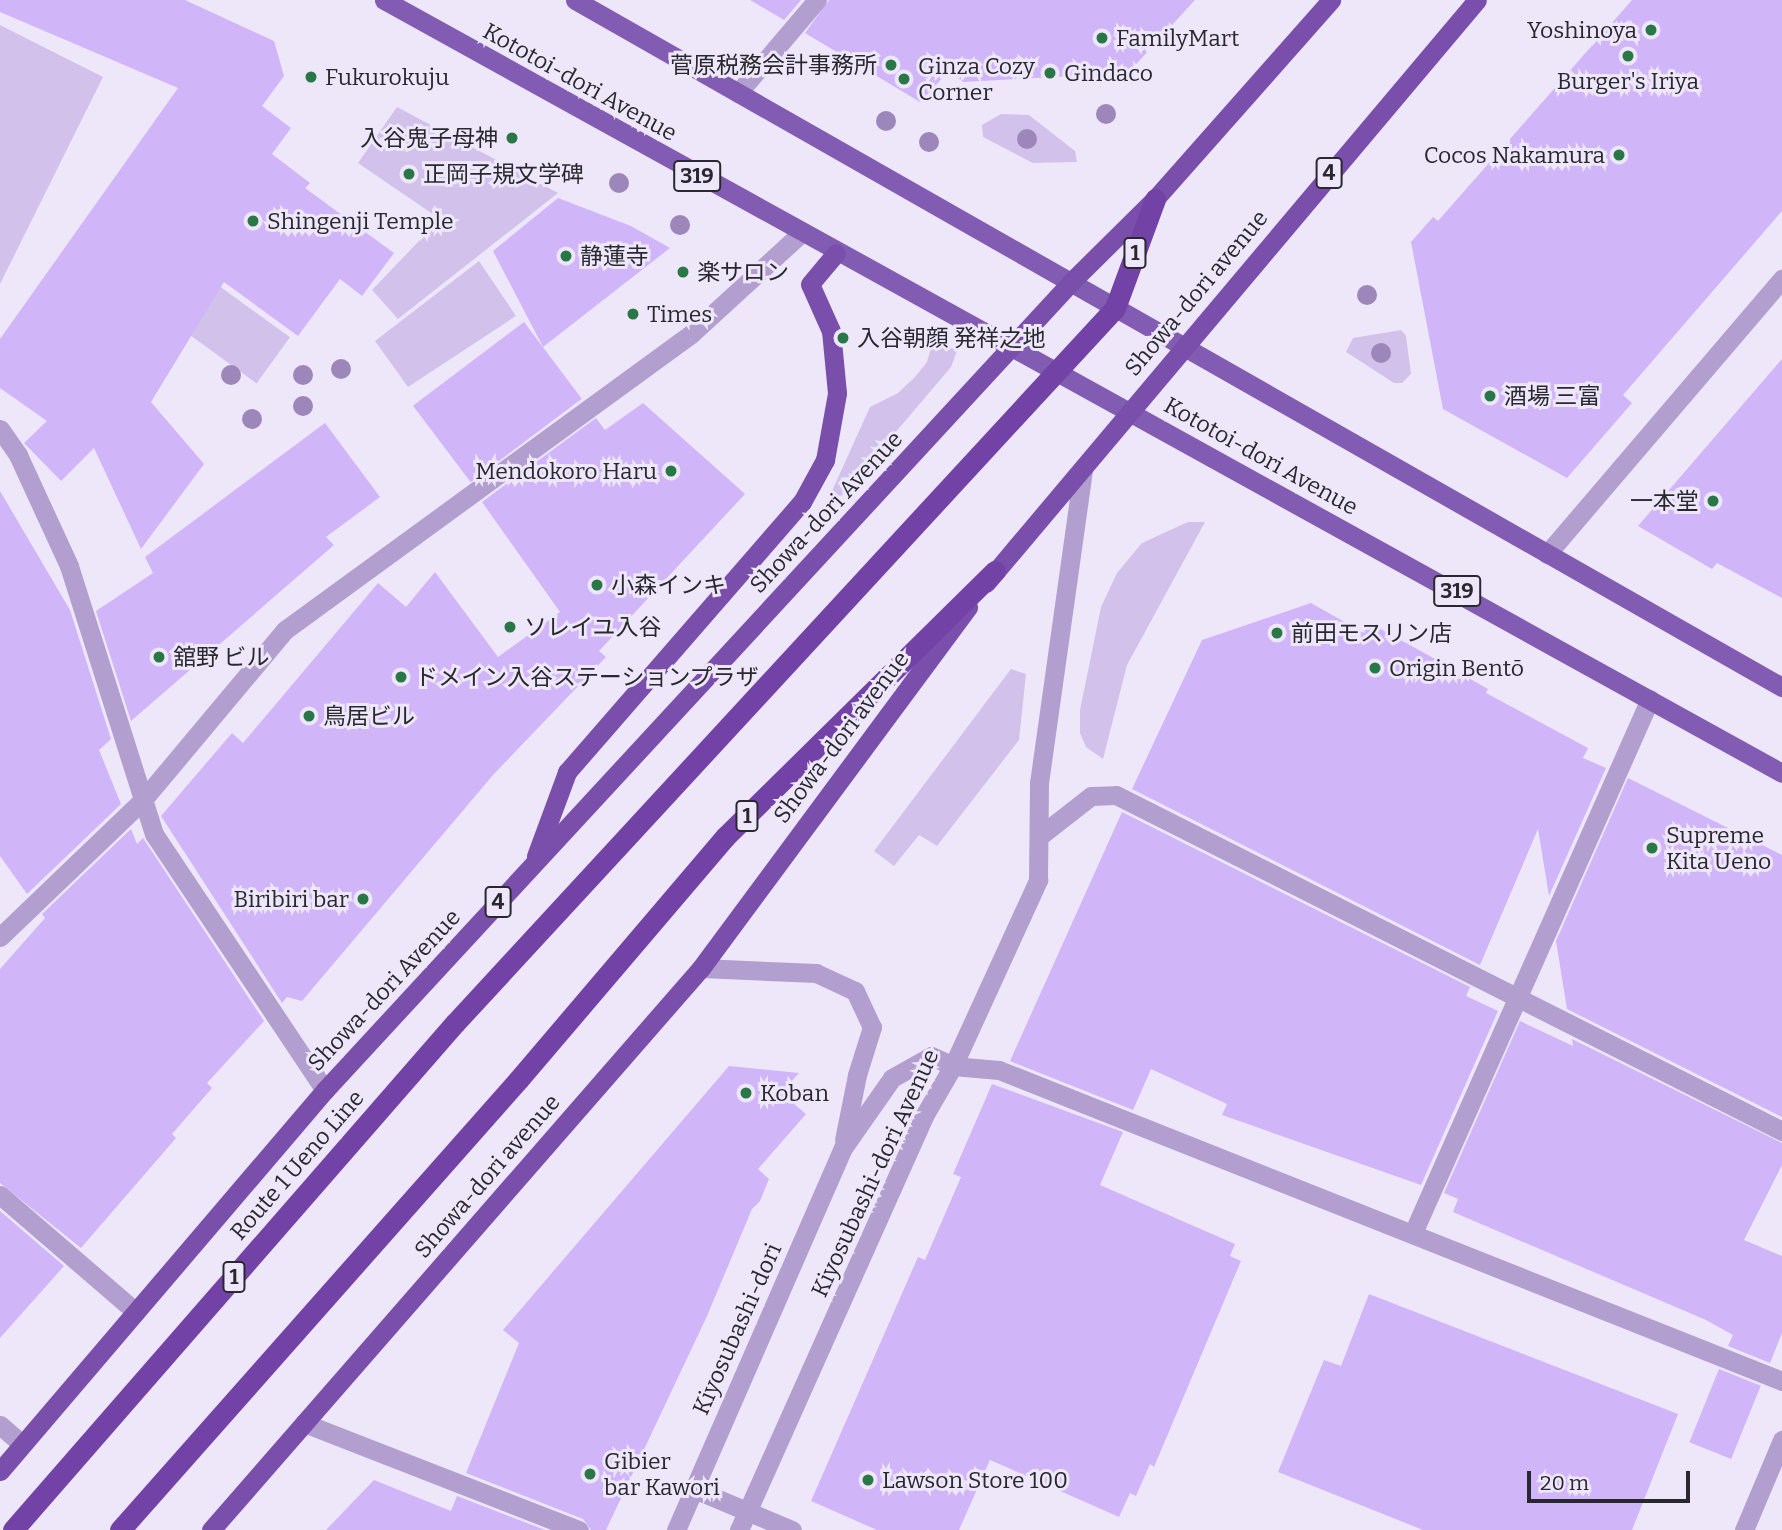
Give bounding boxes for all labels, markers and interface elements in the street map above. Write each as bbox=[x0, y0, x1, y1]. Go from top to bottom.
place label: Yoshinoya bbox=[1527, 16, 1637, 44]
street label: Kototoi-dori Avenue bbox=[478, 17, 682, 147]
marker: Yoshinoya bbox=[1643, 22, 1659, 38]
place label: FamilyMart bbox=[1116, 24, 1239, 52]
marker: FamilyMart bbox=[1094, 30, 1110, 46]
marker: Burger's Iriya bbox=[1620, 48, 1636, 64]
place label: 菅原税務会計事務所 bbox=[670, 51, 877, 79]
place label: Ginza Cozy Corner bbox=[918, 52, 1035, 106]
marker: 菅原税務会計事務所 bbox=[883, 57, 899, 73]
place label: Gindaco bbox=[1064, 59, 1153, 87]
place label: Fukurokuju bbox=[325, 63, 449, 91]
marker: Gindaco bbox=[1042, 65, 1058, 81]
place label: Burger's Iriya bbox=[1557, 67, 1699, 95]
marker: Fukurokuju bbox=[303, 69, 319, 85]
marker: Ginza Cozy Corner bbox=[896, 71, 912, 87]
place label: 入谷鬼子母神 bbox=[360, 124, 498, 152]
marker: 入谷鬼子母神 bbox=[504, 130, 520, 146]
place label: Cocos Nakamura bbox=[1424, 141, 1605, 169]
marker: Cocos Nakamura bbox=[1611, 147, 1627, 163]
road number: 4 bbox=[1315, 156, 1343, 190]
road number: 319 bbox=[672, 158, 722, 194]
place label: 正岡子規文学碑 bbox=[423, 160, 584, 188]
marker: 正岡子規文学碑 bbox=[401, 166, 417, 182]
street label: Showa-dori avenue bbox=[1119, 205, 1273, 381]
place label: Shingenji Temple bbox=[267, 207, 454, 235]
marker: Shingenji Temple bbox=[245, 213, 261, 229]
road number: 1 bbox=[1123, 236, 1147, 270]
place label: 静蓮寺 bbox=[580, 242, 649, 270]
marker: 静蓮寺 bbox=[558, 248, 574, 264]
place label: 楽サロン bbox=[697, 258, 789, 286]
marker: 楽サロン bbox=[675, 264, 691, 280]
place label: Times bbox=[647, 300, 712, 328]
marker: Times bbox=[625, 306, 641, 322]
place label: 入谷朝顔 発祥之地 bbox=[857, 324, 1046, 352]
marker: 入谷朝顔 発祥之地 bbox=[835, 330, 851, 346]
place label: 酒場 三富 bbox=[1504, 382, 1601, 410]
marker: 酒場 三富 bbox=[1482, 388, 1498, 404]
street label: Kototoi-dori Avenue bbox=[1159, 391, 1363, 521]
street label: Showa-dori Avenue bbox=[744, 425, 908, 599]
place label: Mendokoro Haru bbox=[475, 457, 657, 485]
marker: Mendokoro Haru bbox=[663, 463, 679, 479]
place label: 一本堂 bbox=[1630, 487, 1699, 515]
marker: 一本堂 bbox=[1705, 493, 1721, 509]
place label: 小森インキ bbox=[611, 571, 726, 599]
road number: 319 bbox=[1432, 574, 1482, 608]
marker: 小森インキ bbox=[589, 577, 605, 593]
place label: ソレイユ入谷 bbox=[524, 613, 662, 641]
marker: ソレイユ入谷 bbox=[502, 619, 518, 635]
place label: 前田モスリン店 bbox=[1291, 619, 1452, 647]
marker: 前田モスリン店 bbox=[1269, 625, 1285, 641]
place label: 舘野 ビル bbox=[173, 643, 270, 671]
street label: Showa-dori avenue bbox=[767, 646, 915, 828]
marker: 舘野 ビル bbox=[151, 649, 167, 665]
place label: Origin Bentō bbox=[1389, 654, 1524, 682]
marker: Origin Bentō bbox=[1367, 660, 1383, 676]
place label: ドメイン入谷ステーションプラザ bbox=[415, 663, 760, 691]
marker: ドメイン入谷ステーションプラザ bbox=[393, 669, 409, 685]
place label: 鳥居ビル bbox=[323, 702, 415, 730]
marker: 鳥居ビル bbox=[301, 708, 317, 724]
road number: 1 bbox=[735, 798, 759, 834]
place label: Supreme Kita Ueno bbox=[1666, 821, 1771, 875]
marker: Supreme Kita Ueno bbox=[1644, 840, 1660, 856]
road number: 4 bbox=[484, 884, 512, 920]
place label: Biribiri bar bbox=[234, 885, 349, 913]
marker: Biribiri bar bbox=[355, 891, 371, 907]
street label: Showa-dori Avenue bbox=[302, 903, 466, 1077]
street label: Kiyosubashi-dori Avenue bbox=[805, 1045, 945, 1301]
place label: Koban bbox=[760, 1079, 829, 1107]
street label: Route 1 Ueno Line bbox=[224, 1084, 370, 1246]
marker: Koban bbox=[738, 1085, 754, 1101]
street label: Showa-dori avenue bbox=[408, 1089, 566, 1263]
street label: Kiyosubashi-dori bbox=[687, 1239, 787, 1419]
road number: 1 bbox=[222, 1260, 246, 1294]
place label: Gibier bar Kawori bbox=[604, 1447, 720, 1501]
scale bar bbox=[1530, 1456, 1693, 1500]
marker: Gibier bar Kawori bbox=[582, 1466, 598, 1482]
place label: Lawson Store 100 bbox=[882, 1466, 1068, 1494]
text: 20 m bbox=[1540, 1470, 1589, 1496]
marker: Lawson Store 100 bbox=[860, 1472, 876, 1488]

